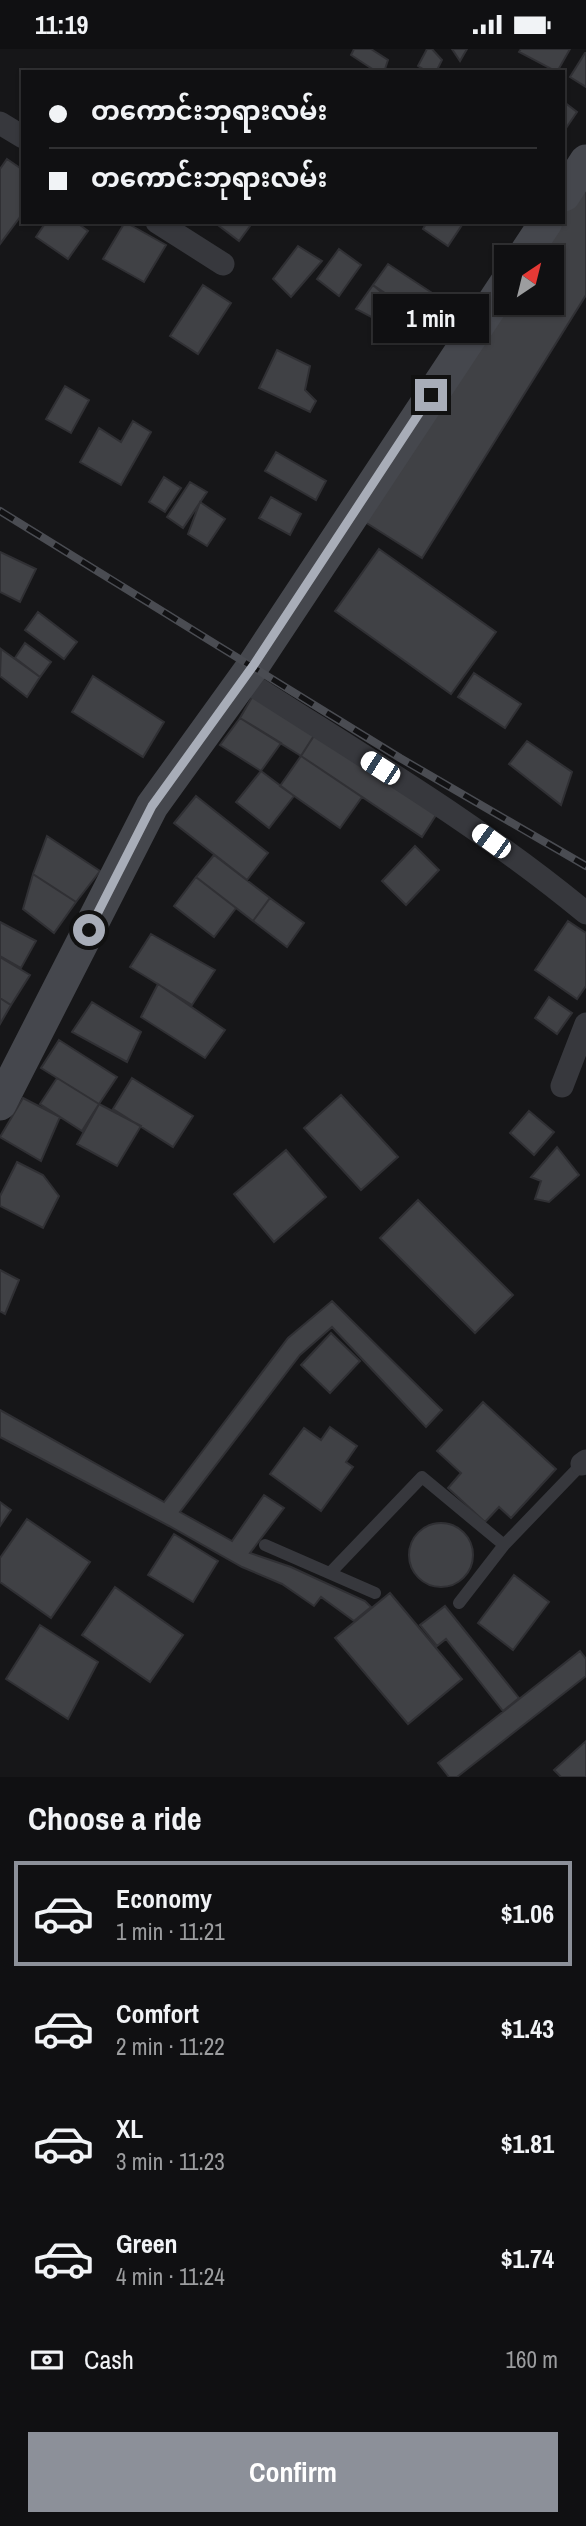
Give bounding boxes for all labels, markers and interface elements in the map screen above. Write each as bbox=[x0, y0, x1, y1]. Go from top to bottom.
text: 11:19 bbox=[35, 7, 88, 42]
text: တကောင်းဘုရားလမ်း bbox=[91, 93, 327, 128]
text: တကောင်းဘုရားလမ်း bbox=[91, 160, 327, 195]
north arrow bbox=[494, 245, 564, 315]
map controls bbox=[494, 245, 564, 315]
callout: 1 min bbox=[373, 293, 489, 343]
text: 1 min bbox=[406, 303, 456, 334]
route end bbox=[415, 379, 447, 411]
car bbox=[357, 748, 404, 788]
car bbox=[468, 820, 515, 862]
route start bbox=[73, 914, 105, 946]
text: Choose a ride bbox=[28, 1797, 202, 1840]
text: Economy bbox=[116, 1881, 212, 1916]
icon: car bbox=[32, 1882, 95, 1945]
text: $1.06 bbox=[501, 1896, 554, 1931]
text: 1 min · 11:21 bbox=[116, 1916, 225, 1947]
text: Comfort bbox=[116, 1996, 199, 2031]
icon: car bbox=[32, 1997, 95, 2060]
text: $1.43 bbox=[501, 2011, 554, 2046]
text: 2 min · 11:22 bbox=[116, 2031, 225, 2062]
text: XL bbox=[116, 2111, 143, 2146]
icon: car bbox=[32, 2112, 95, 2175]
text: $1.81 bbox=[501, 2126, 554, 2161]
text: 3 min · 11:23 bbox=[116, 2146, 225, 2177]
text: Green bbox=[116, 2226, 178, 2261]
icon: car bbox=[32, 2227, 95, 2290]
text: $1.74 bbox=[501, 2241, 554, 2276]
text: 4 min · 11:24 bbox=[116, 2261, 225, 2292]
icon: cash bbox=[28, 2341, 66, 2379]
text: Cash bbox=[84, 2342, 134, 2377]
text: 160 m bbox=[506, 2344, 558, 2375]
button: Confirm bbox=[28, 2432, 558, 2512]

